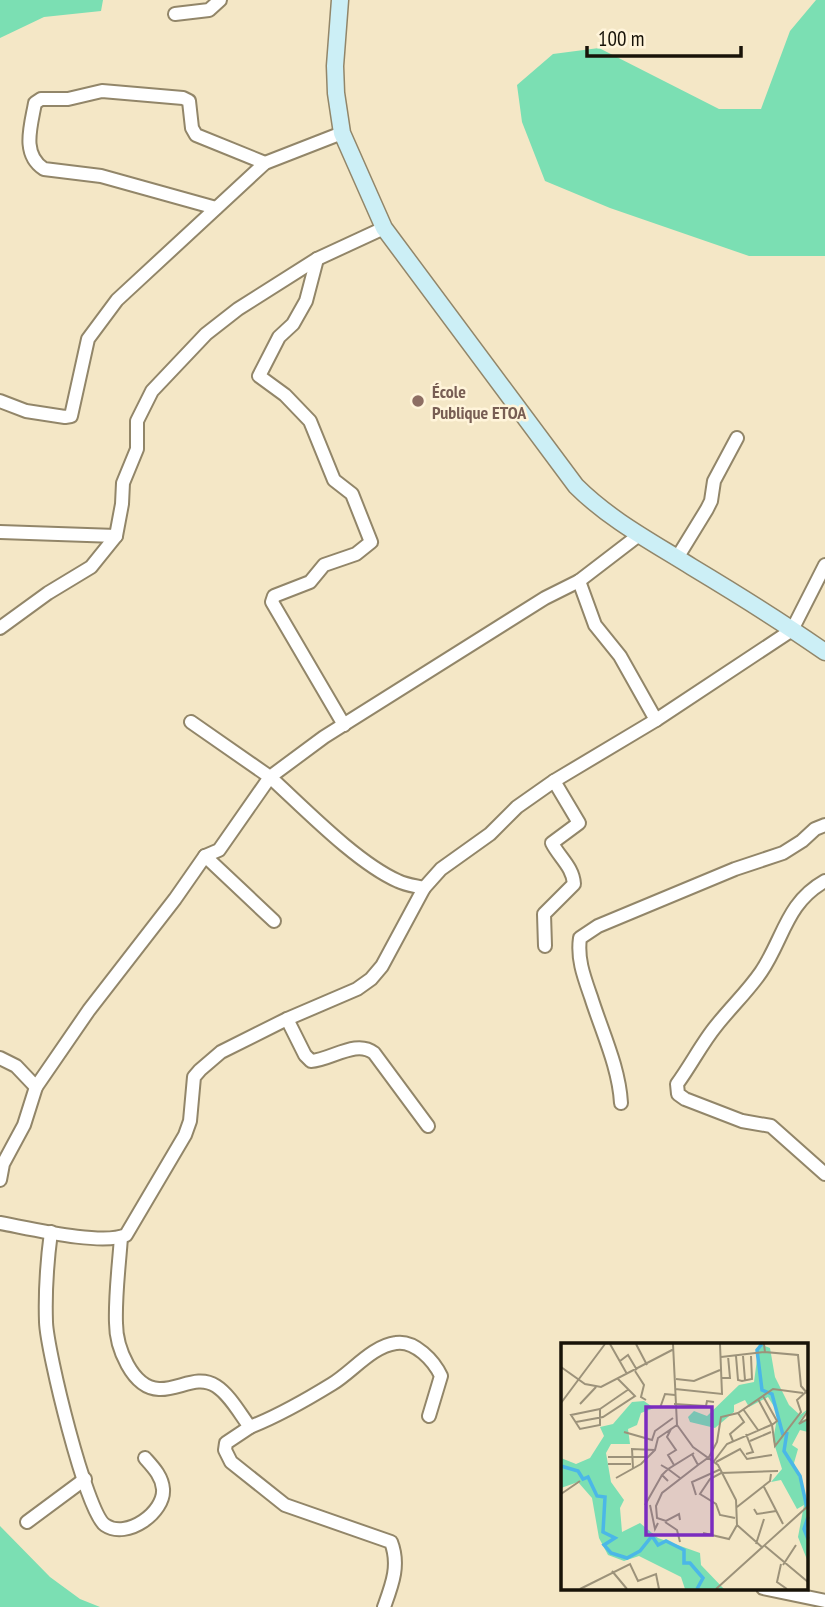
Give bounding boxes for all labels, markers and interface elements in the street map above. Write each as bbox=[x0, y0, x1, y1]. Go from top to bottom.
scale bar bbox=[587, 14, 741, 58]
text: 100 m bbox=[598, 25, 644, 52]
place label: École Publique ETOA bbox=[432, 380, 527, 424]
marker: École Publique ETOA bbox=[410, 393, 426, 409]
inset map bbox=[561, 1343, 808, 1590]

